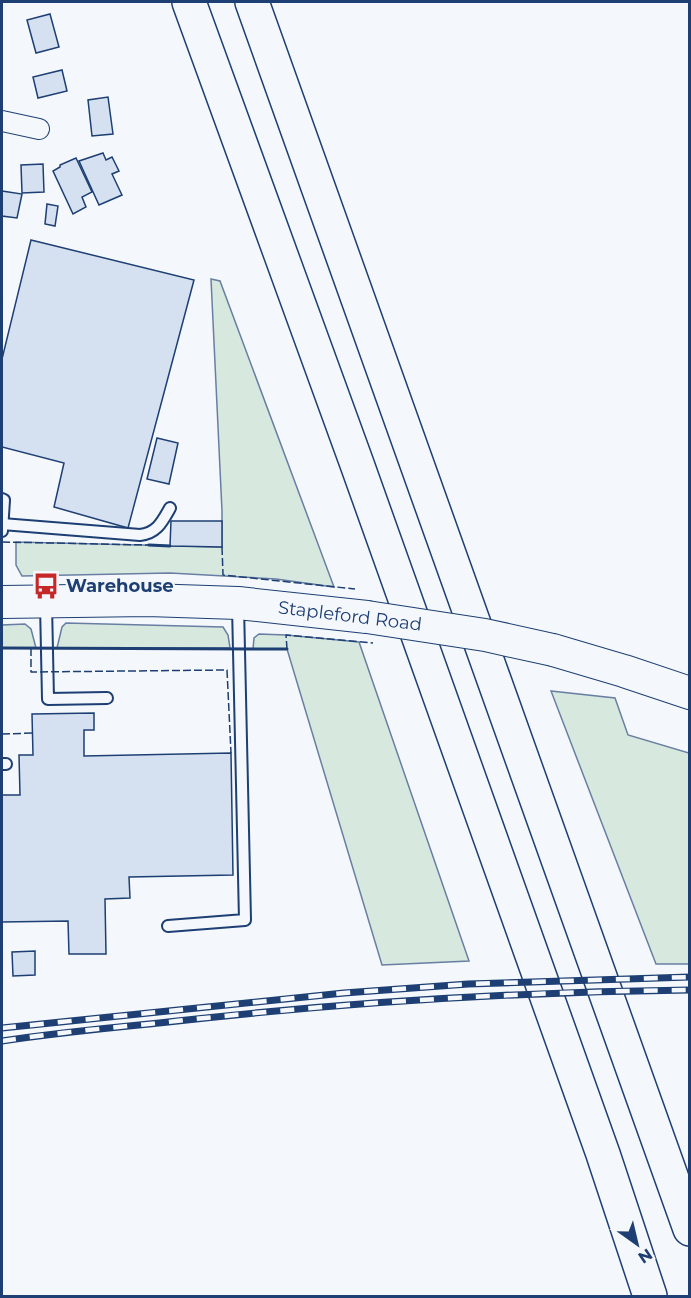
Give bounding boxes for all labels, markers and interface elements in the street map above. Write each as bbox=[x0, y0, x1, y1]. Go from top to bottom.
bus stop icon: Warehouse bbox=[31, 571, 61, 601]
place label: Warehouse bbox=[66, 575, 174, 597]
street label: Stapleford Road bbox=[277, 596, 423, 636]
north arrow bbox=[607, 1214, 667, 1274]
text: N bbox=[634, 1245, 656, 1268]

